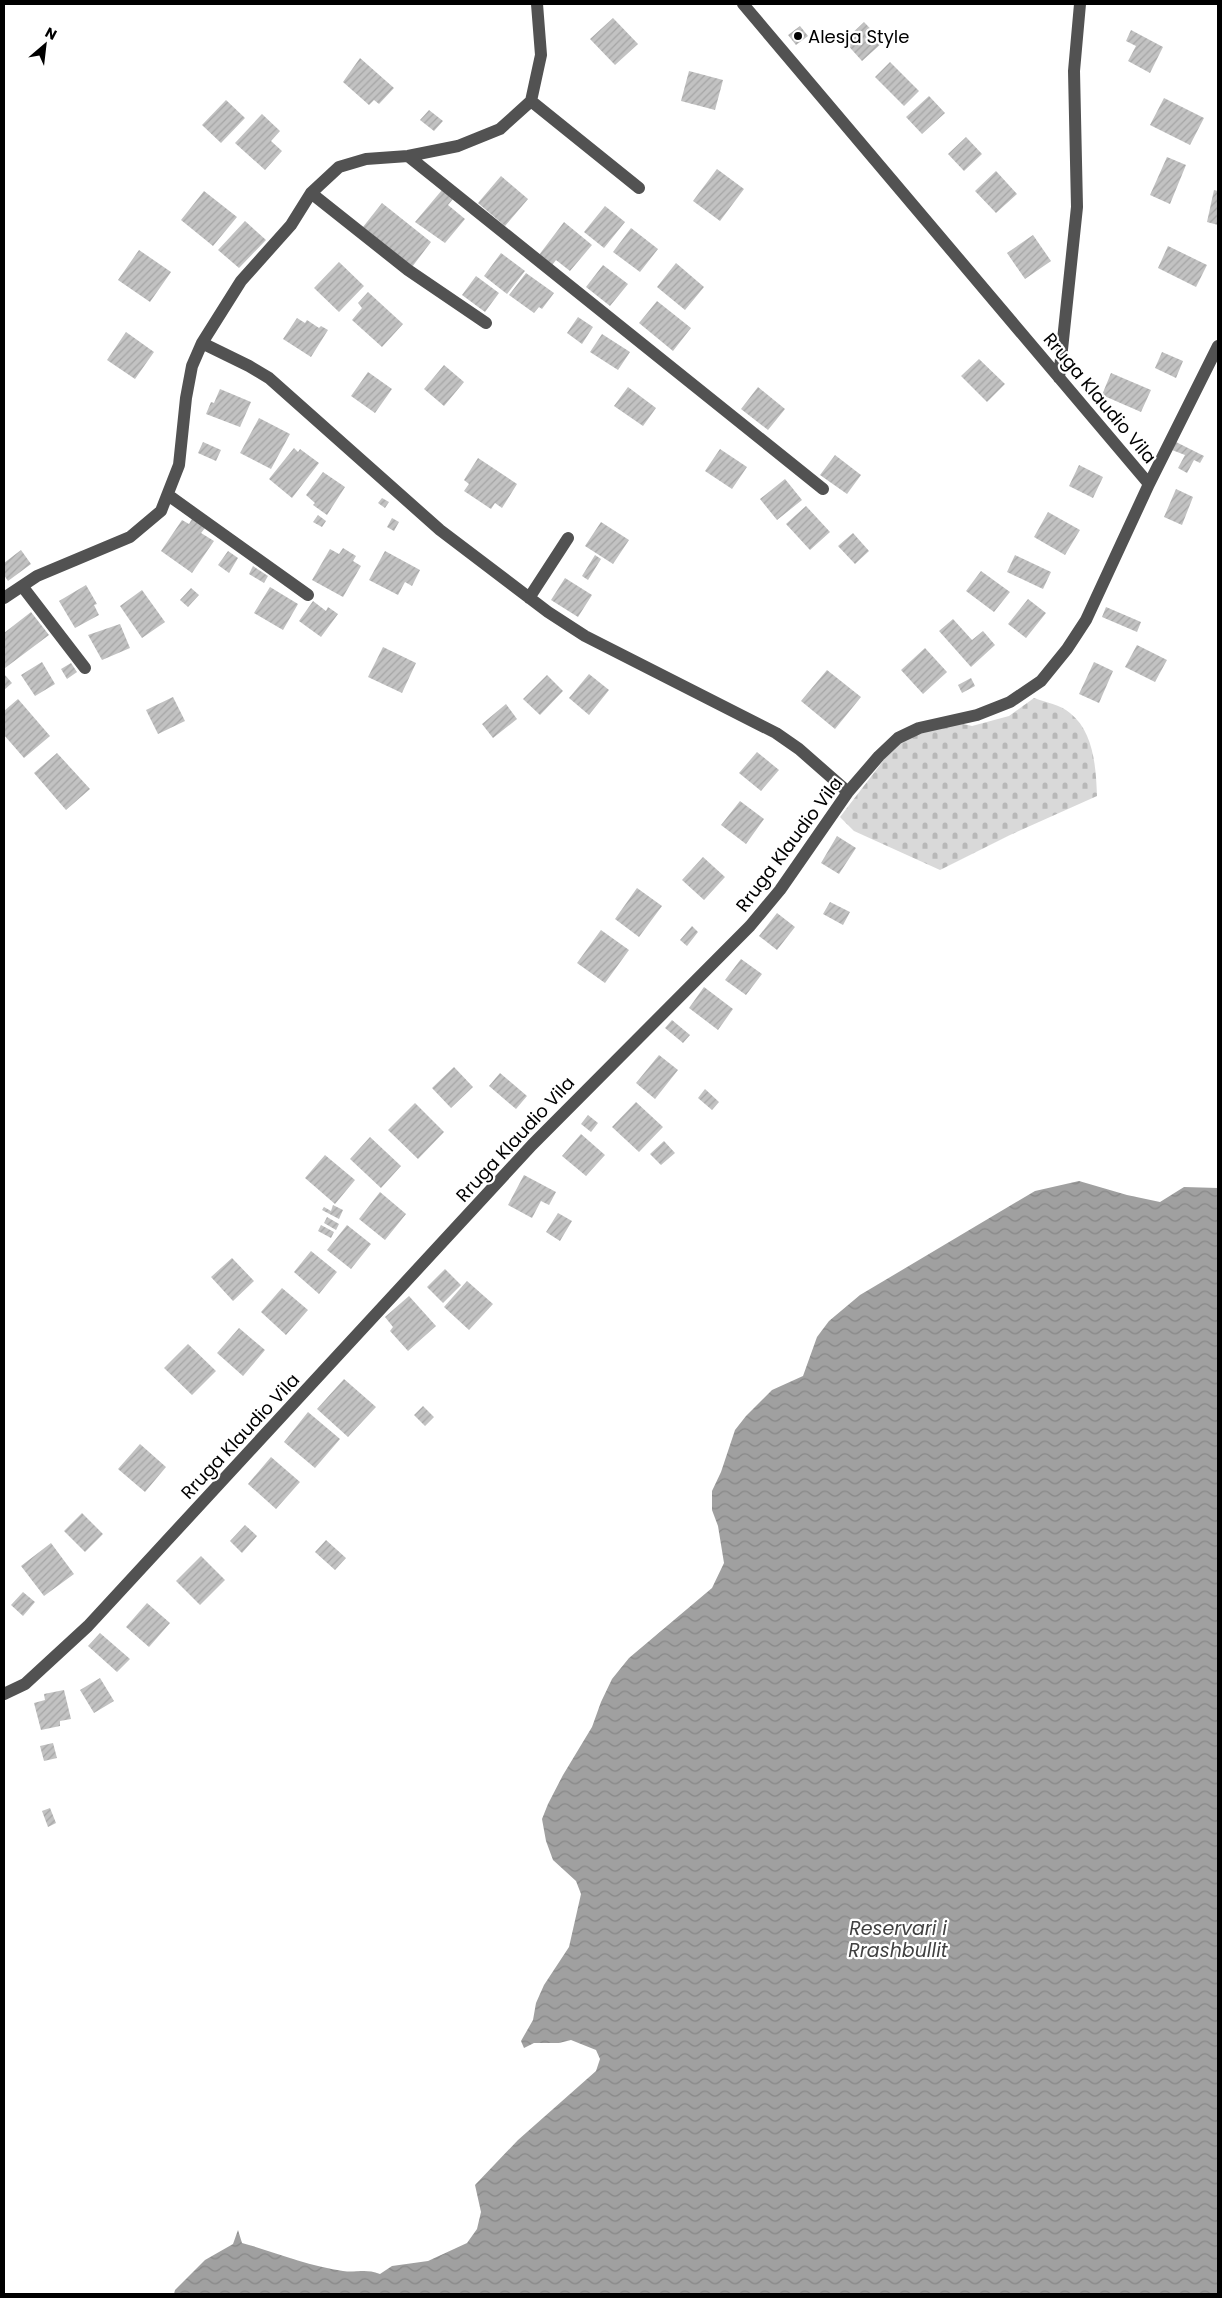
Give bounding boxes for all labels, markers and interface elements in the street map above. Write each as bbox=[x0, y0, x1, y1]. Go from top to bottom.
north arrow bbox=[20, 20, 70, 70]
text: N bbox=[42, 22, 60, 45]
place label: Alesja Style bbox=[808, 24, 909, 49]
marker: Alesja Style bbox=[792, 30, 804, 42]
street label: Rruga Klaudio Vila bbox=[1038, 327, 1162, 469]
street label: Rruga Klaudio Vila bbox=[730, 771, 848, 917]
street label: Rruga Klaudio Vila bbox=[450, 1071, 580, 1207]
street label: Rruga Klaudio Vila bbox=[175, 1368, 305, 1504]
water label: Reservari i Rrashbullit bbox=[848, 1915, 949, 1964]

